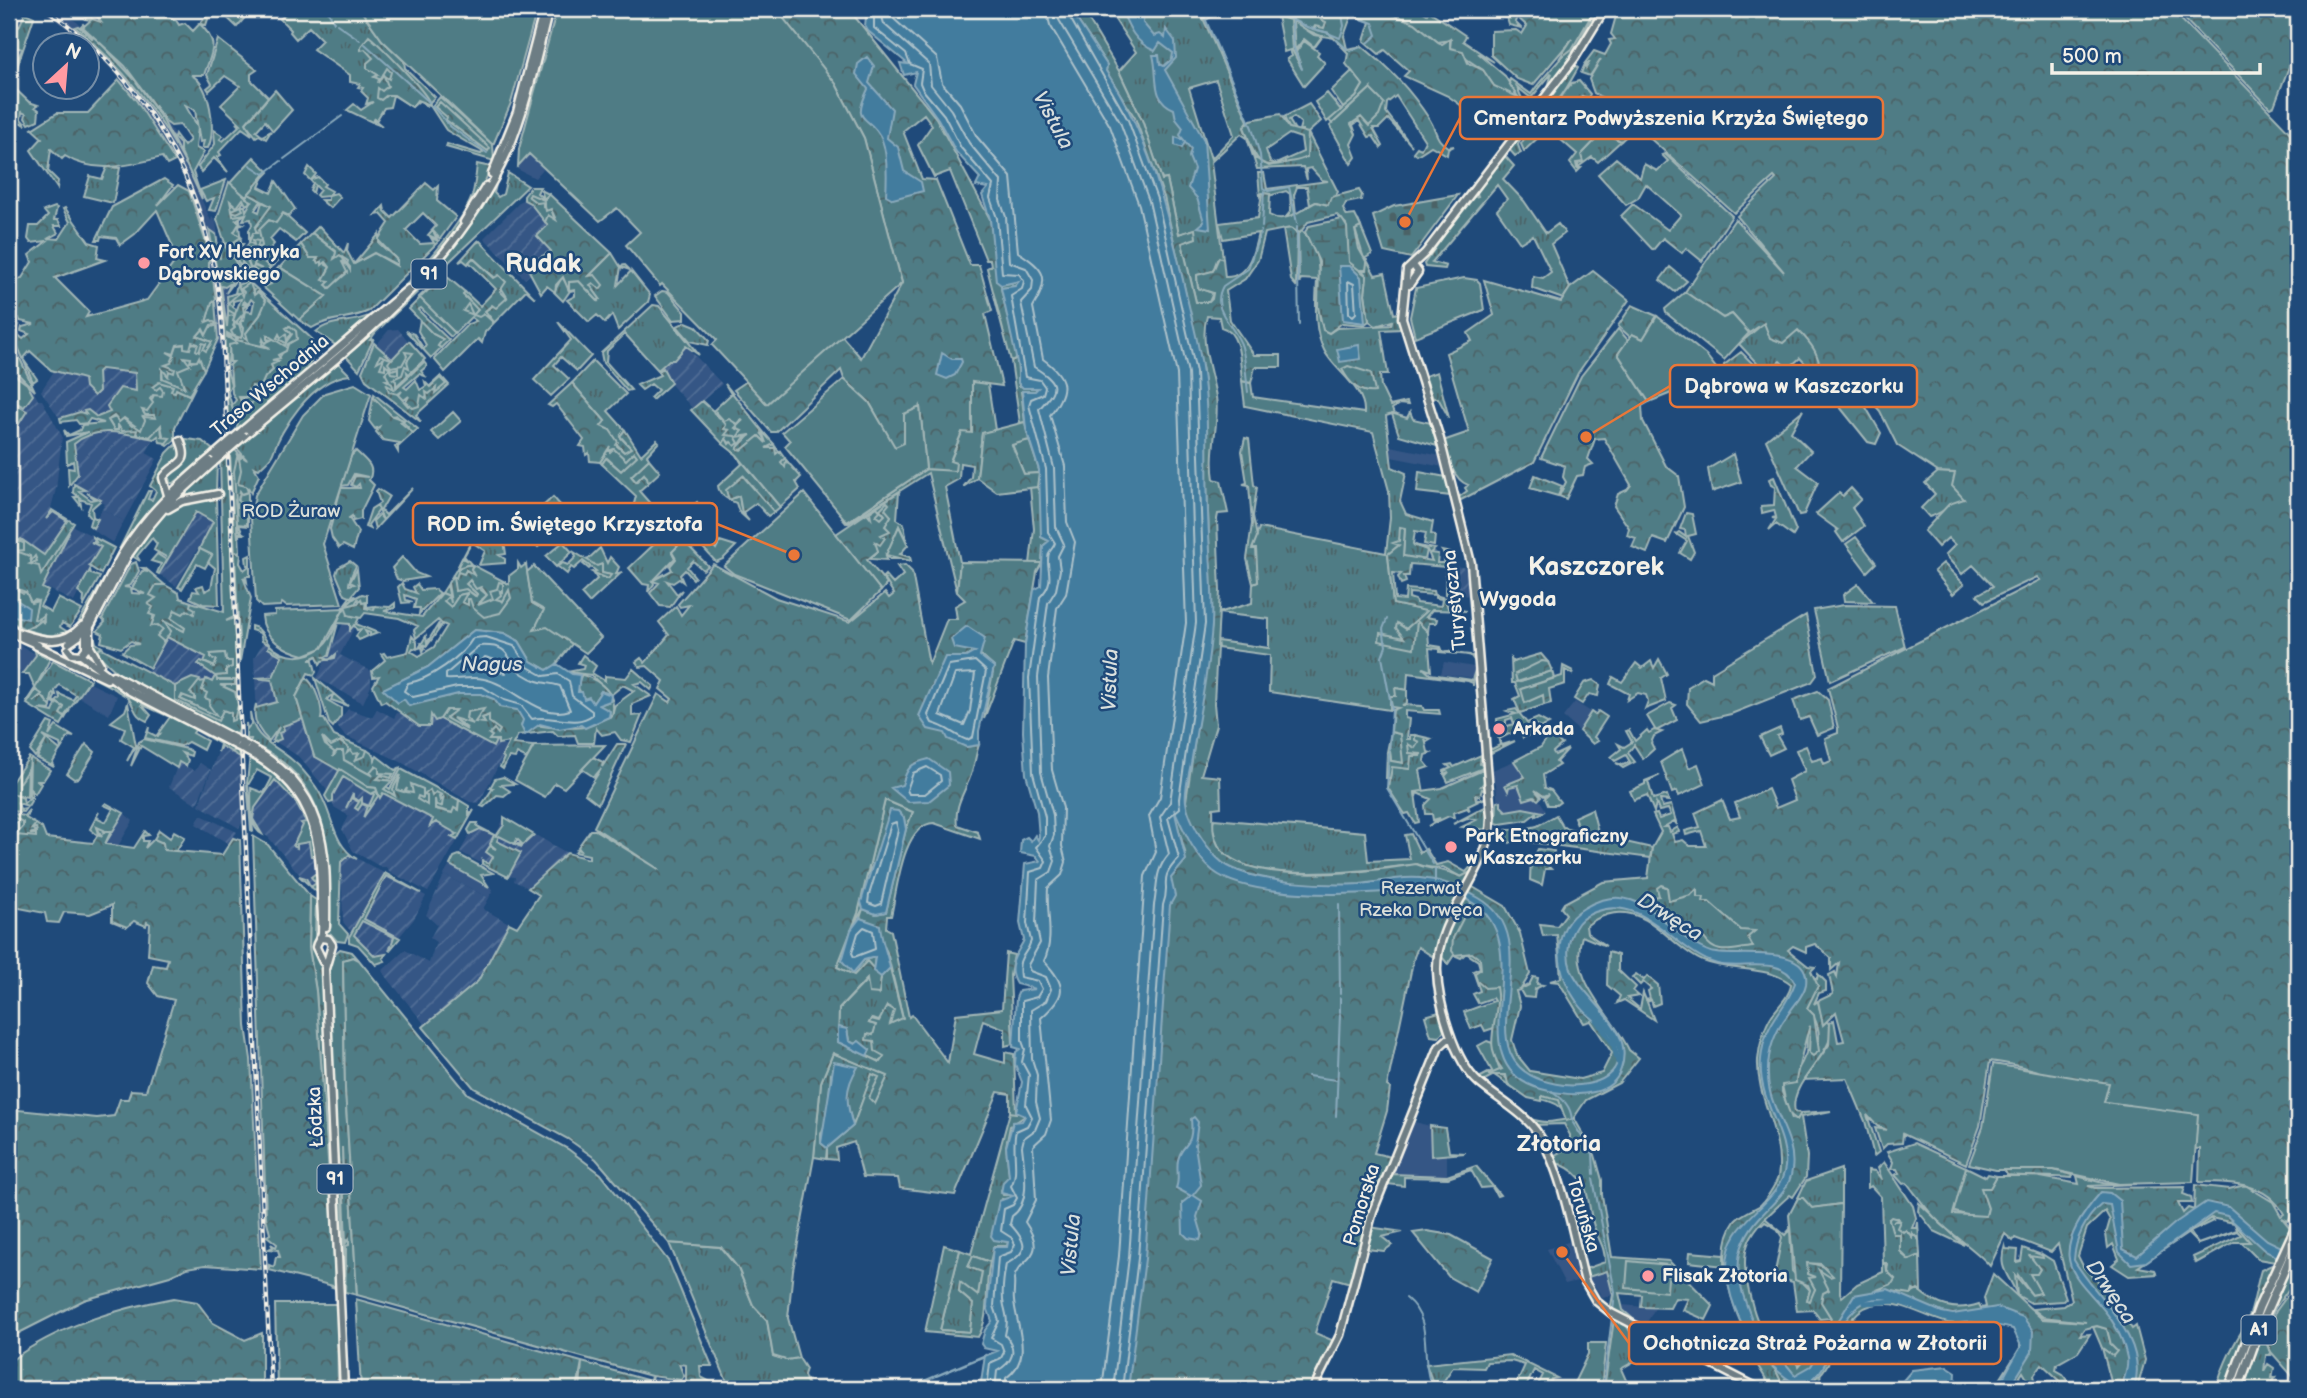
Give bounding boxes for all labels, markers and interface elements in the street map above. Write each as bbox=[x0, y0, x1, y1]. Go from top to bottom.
north arrow bbox=[32, 32, 102, 102]
scale bar bbox=[2052, 32, 2260, 76]
text: N bbox=[61, 39, 84, 66]
text: 500 m bbox=[2062, 44, 2122, 69]
water label: Vistula bbox=[1027, 86, 1079, 154]
callout: Cmentarz Podwyższenia Krzyża Świętego bbox=[1460, 97, 1883, 139]
text: Cmentarz Podwyższenia Krzyża Świętego bbox=[1473, 104, 1869, 131]
place label: Fort XV Henryka Dąbrowskiego bbox=[158, 241, 300, 286]
district label: Rudak bbox=[505, 249, 581, 280]
marker: Fort XV Henryka Dąbrowskiego bbox=[136, 255, 152, 271]
road number: 91 bbox=[412, 260, 446, 288]
street label: Trasa Wschodnia bbox=[206, 330, 334, 442]
callout: Dąbrowa w Kaszczorku bbox=[1670, 365, 1917, 407]
text: Dąbrowa w Kaszczorku bbox=[1684, 374, 1904, 399]
park label: ROD Żuraw bbox=[242, 500, 341, 523]
callout: ROD im. Świętego Krzysztofa bbox=[413, 503, 717, 545]
text: ROD im. Świętego Krzysztofa bbox=[427, 510, 703, 537]
street label: Turystyczna bbox=[1438, 549, 1472, 651]
district label: Kaszczorek bbox=[1528, 552, 1664, 583]
district label: Wygoda bbox=[1480, 587, 1556, 612]
water label: Vistula bbox=[1096, 648, 1124, 712]
water label: Nagus bbox=[461, 652, 523, 677]
place label: Arkada bbox=[1512, 718, 1574, 741]
marker: Arkada bbox=[1491, 721, 1507, 737]
place label: Park Etnograficzny w Kaszczorku bbox=[1465, 825, 1629, 870]
marker: Park Etnograficzny w Kaszczorku bbox=[1443, 839, 1459, 855]
park label: Rezerwat Rzeka Drwęca bbox=[1359, 877, 1483, 922]
water label: Drwęca bbox=[1633, 887, 1707, 947]
street label: Łódzka bbox=[303, 1086, 329, 1148]
district label: Złotoria bbox=[1517, 1130, 1601, 1158]
street label: Pomorska bbox=[1339, 1161, 1385, 1249]
road number: 91 bbox=[318, 1164, 352, 1194]
street label: Toruńska bbox=[1561, 1175, 1605, 1255]
water label: Vistula bbox=[1056, 1213, 1086, 1277]
water label: Drwęca bbox=[2080, 1255, 2142, 1329]
place label: Flisak Złotoria bbox=[1662, 1265, 1788, 1288]
marker: Flisak Złotoria bbox=[1640, 1268, 1656, 1284]
road number: A1 bbox=[2242, 1316, 2276, 1344]
callout: Ochotnicza Straż Pożarna w Złotorii bbox=[1629, 1322, 2001, 1364]
text: Ochotnicza Straż Pożarna w Złotorii bbox=[1643, 1331, 1987, 1356]

